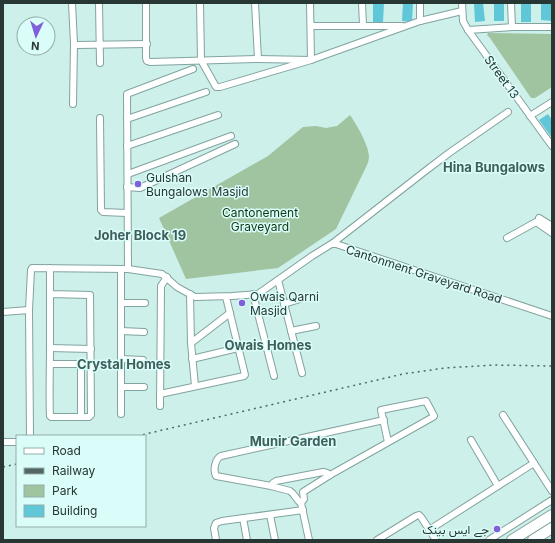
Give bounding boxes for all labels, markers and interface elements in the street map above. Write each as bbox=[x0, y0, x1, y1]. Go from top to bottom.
north arrow bbox=[16, 16, 56, 56]
text: N bbox=[31, 39, 40, 53]
street label: Street 13 bbox=[481, 53, 523, 101]
district label: Hina Bungalows bbox=[443, 159, 545, 175]
place label: Gulshan Bungalows Masjid bbox=[146, 170, 249, 199]
marker: Gulshan Bungalows Masjid bbox=[133, 179, 143, 189]
park label: Cantonement Graveyard bbox=[222, 205, 298, 234]
district label: Joher Block 19 bbox=[94, 227, 186, 243]
street label: Cantonment Graveyard Road bbox=[344, 242, 504, 306]
place label: Owais Qarni Masjid bbox=[250, 289, 319, 318]
marker: Owais Qarni Masjid bbox=[237, 298, 247, 308]
district label: Owais Homes bbox=[224, 337, 312, 353]
district label: Crystal Homes bbox=[77, 356, 171, 372]
district label: Munir Garden bbox=[250, 433, 336, 449]
legend bbox=[16, 435, 146, 527]
text: Road bbox=[52, 443, 81, 458]
text: Railway bbox=[52, 463, 96, 478]
text: Park bbox=[52, 483, 78, 498]
text: Building bbox=[52, 503, 97, 518]
place label: جے ایس بینک bbox=[422, 522, 489, 538]
marker: جے ایس بینک bbox=[492, 524, 502, 534]

